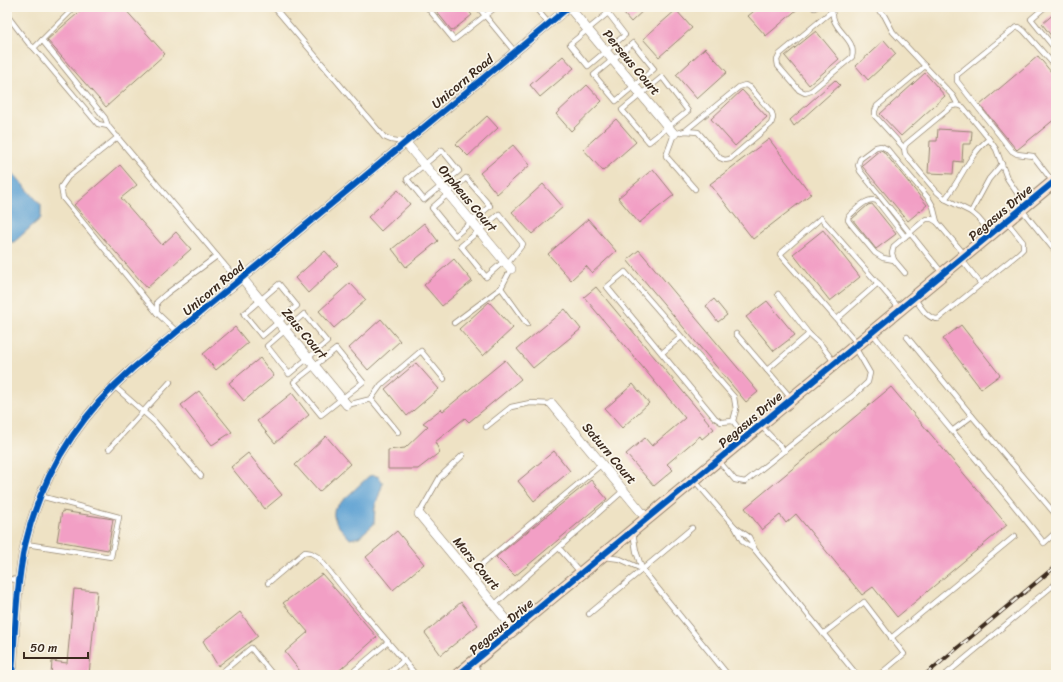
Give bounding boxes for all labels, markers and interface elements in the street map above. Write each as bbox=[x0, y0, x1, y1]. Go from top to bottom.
street label: Perseus Court bbox=[597, 24, 667, 101]
street label: Unicorn Road bbox=[426, 48, 500, 115]
street label: Orpheus Court bbox=[432, 159, 503, 238]
street label: Pegasus Drive bbox=[963, 178, 1038, 247]
street label: Unicorn Road bbox=[177, 255, 251, 322]
street label: Zeus Court bbox=[276, 302, 334, 365]
street label: Pegasus Drive bbox=[713, 385, 788, 454]
street label: Saturn Court bbox=[576, 417, 643, 490]
street label: Mars Court bbox=[447, 531, 506, 596]
street label: Pegasus Drive bbox=[464, 592, 539, 661]
scale bar bbox=[24, 634, 88, 660]
text: 50 m bbox=[30, 637, 57, 659]

